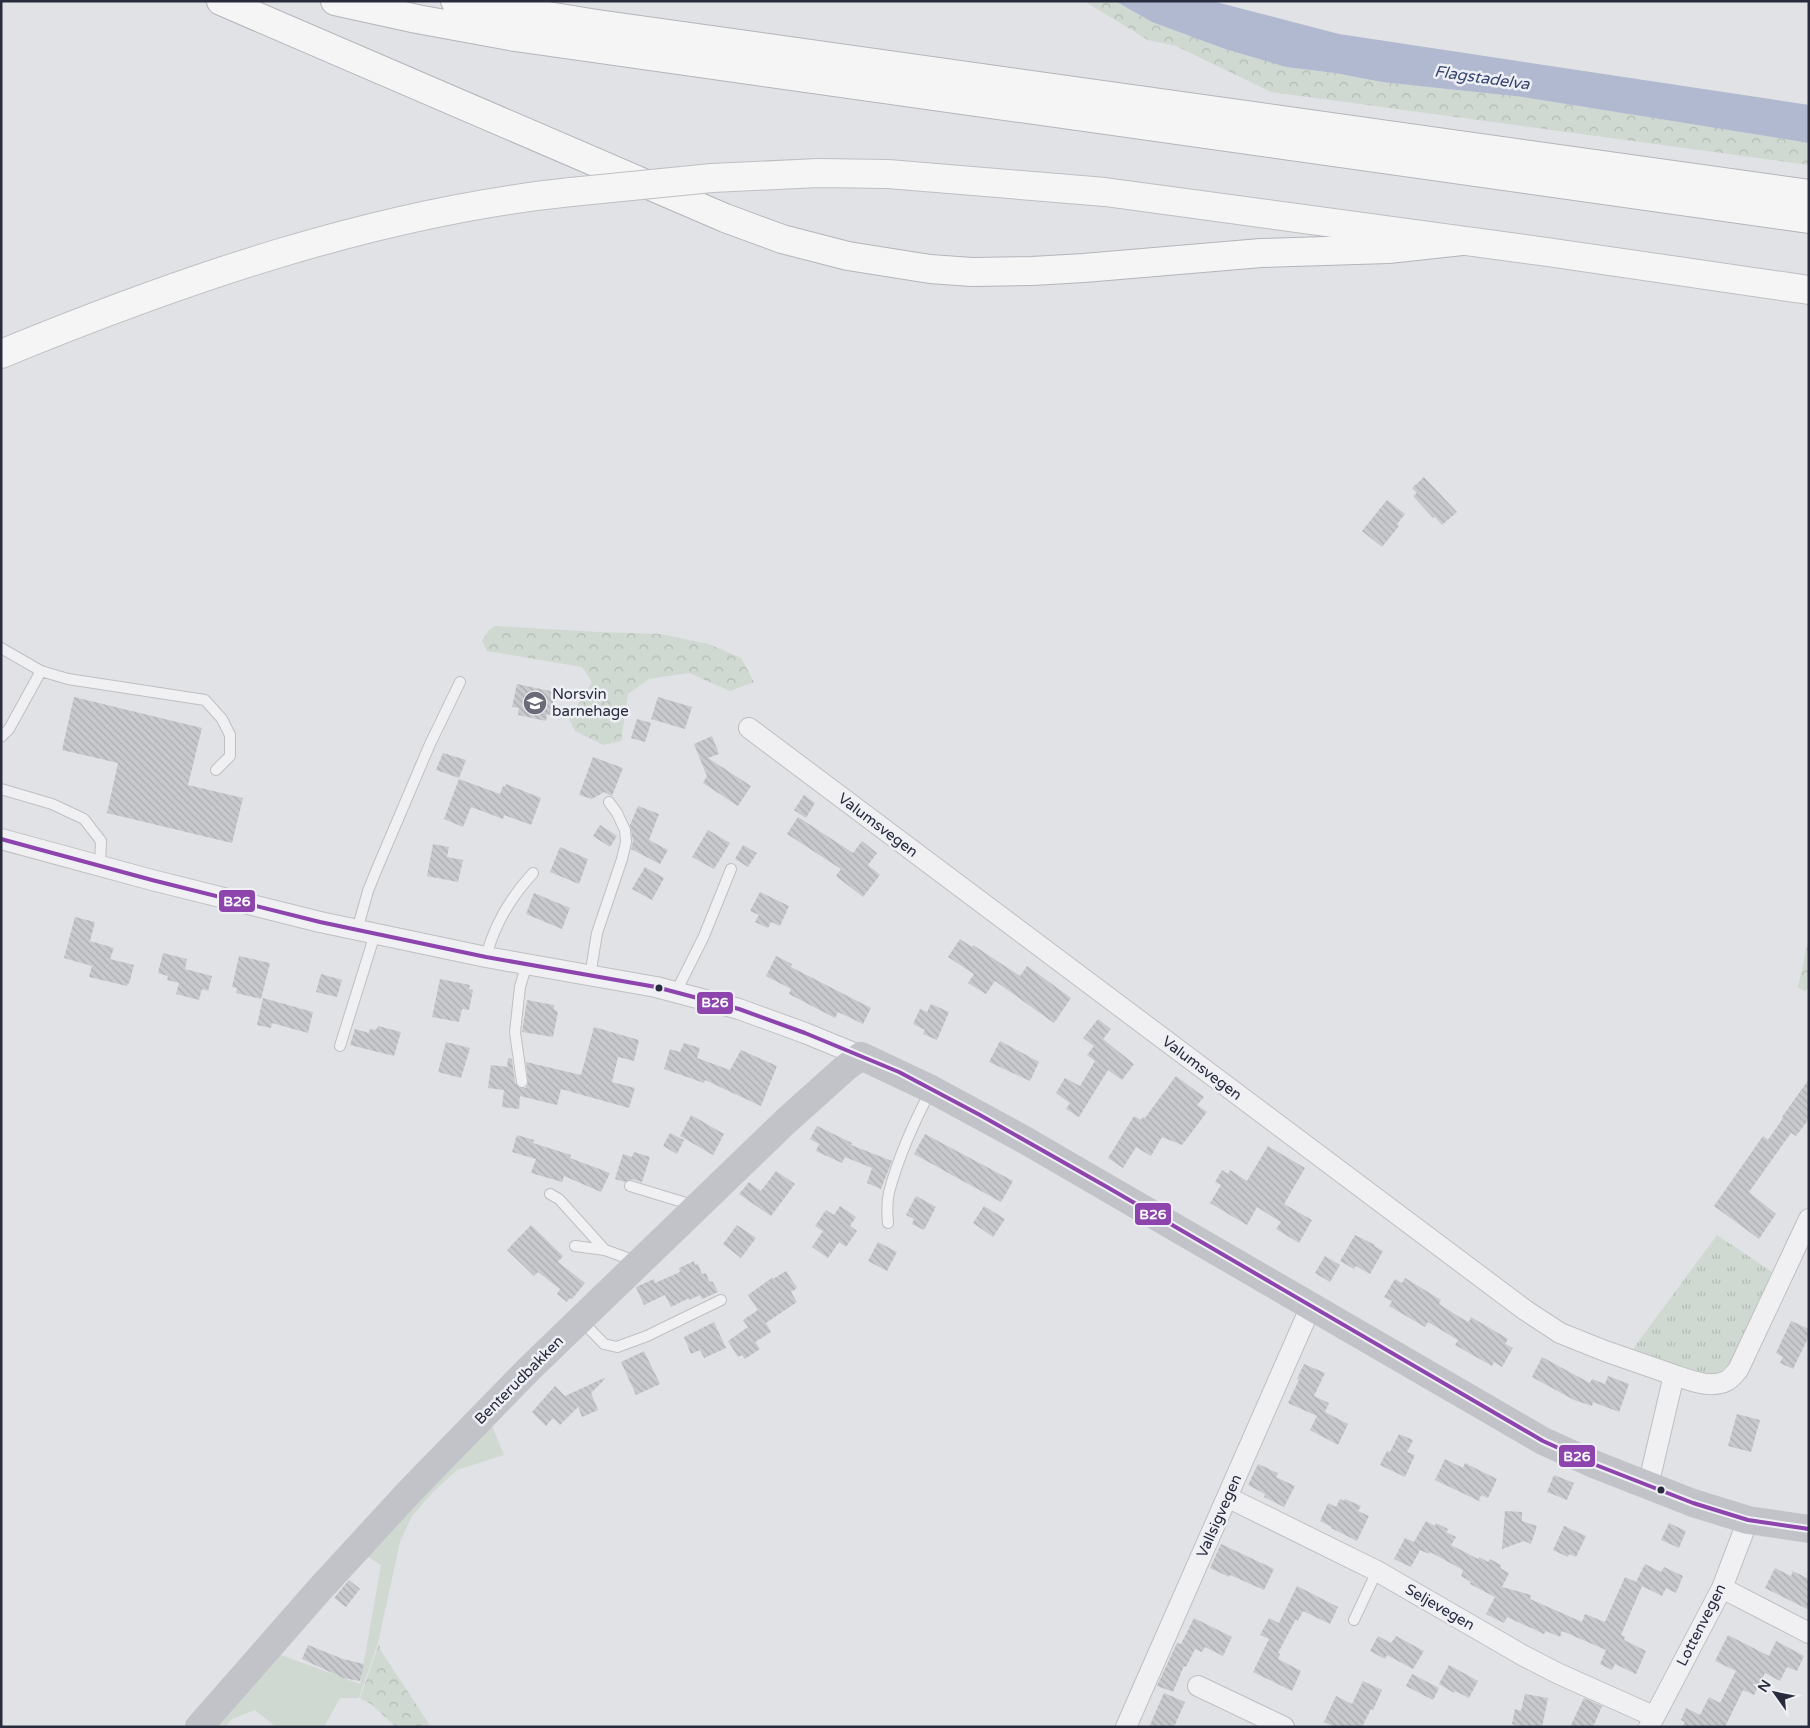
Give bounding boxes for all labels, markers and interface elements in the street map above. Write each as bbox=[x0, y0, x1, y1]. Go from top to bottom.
water label: Flagstadelva bbox=[1433, 61, 1532, 95]
place label: Norsvin barnehage bbox=[552, 685, 629, 720]
school or university icon: Norsvin barnehage bbox=[522, 690, 548, 716]
street label: Valumsvegen bbox=[835, 789, 921, 861]
line badge: B26 bbox=[218, 889, 256, 913]
text: B26 bbox=[223, 893, 251, 910]
unlabelled marker bbox=[654, 983, 664, 993]
line badge: B26 bbox=[696, 991, 734, 1015]
text: B26 bbox=[701, 994, 729, 1011]
street label: Valumsvegen bbox=[1159, 1032, 1245, 1104]
line badge: B26 bbox=[1134, 1202, 1172, 1226]
text: B26 bbox=[1139, 1206, 1167, 1223]
street label: Benterudbakken bbox=[471, 1332, 567, 1428]
line badge: B26 bbox=[1558, 1444, 1596, 1468]
text: B26 bbox=[1563, 1448, 1591, 1465]
street label: Vallsigvegen bbox=[1193, 1472, 1245, 1560]
unlabelled marker bbox=[1656, 1485, 1666, 1495]
street label: Seljevegen bbox=[1402, 1580, 1478, 1634]
street label: Lottenvegen bbox=[1673, 1581, 1729, 1669]
north arrow bbox=[1750, 1668, 1800, 1718]
text: N bbox=[1754, 1677, 1775, 1696]

